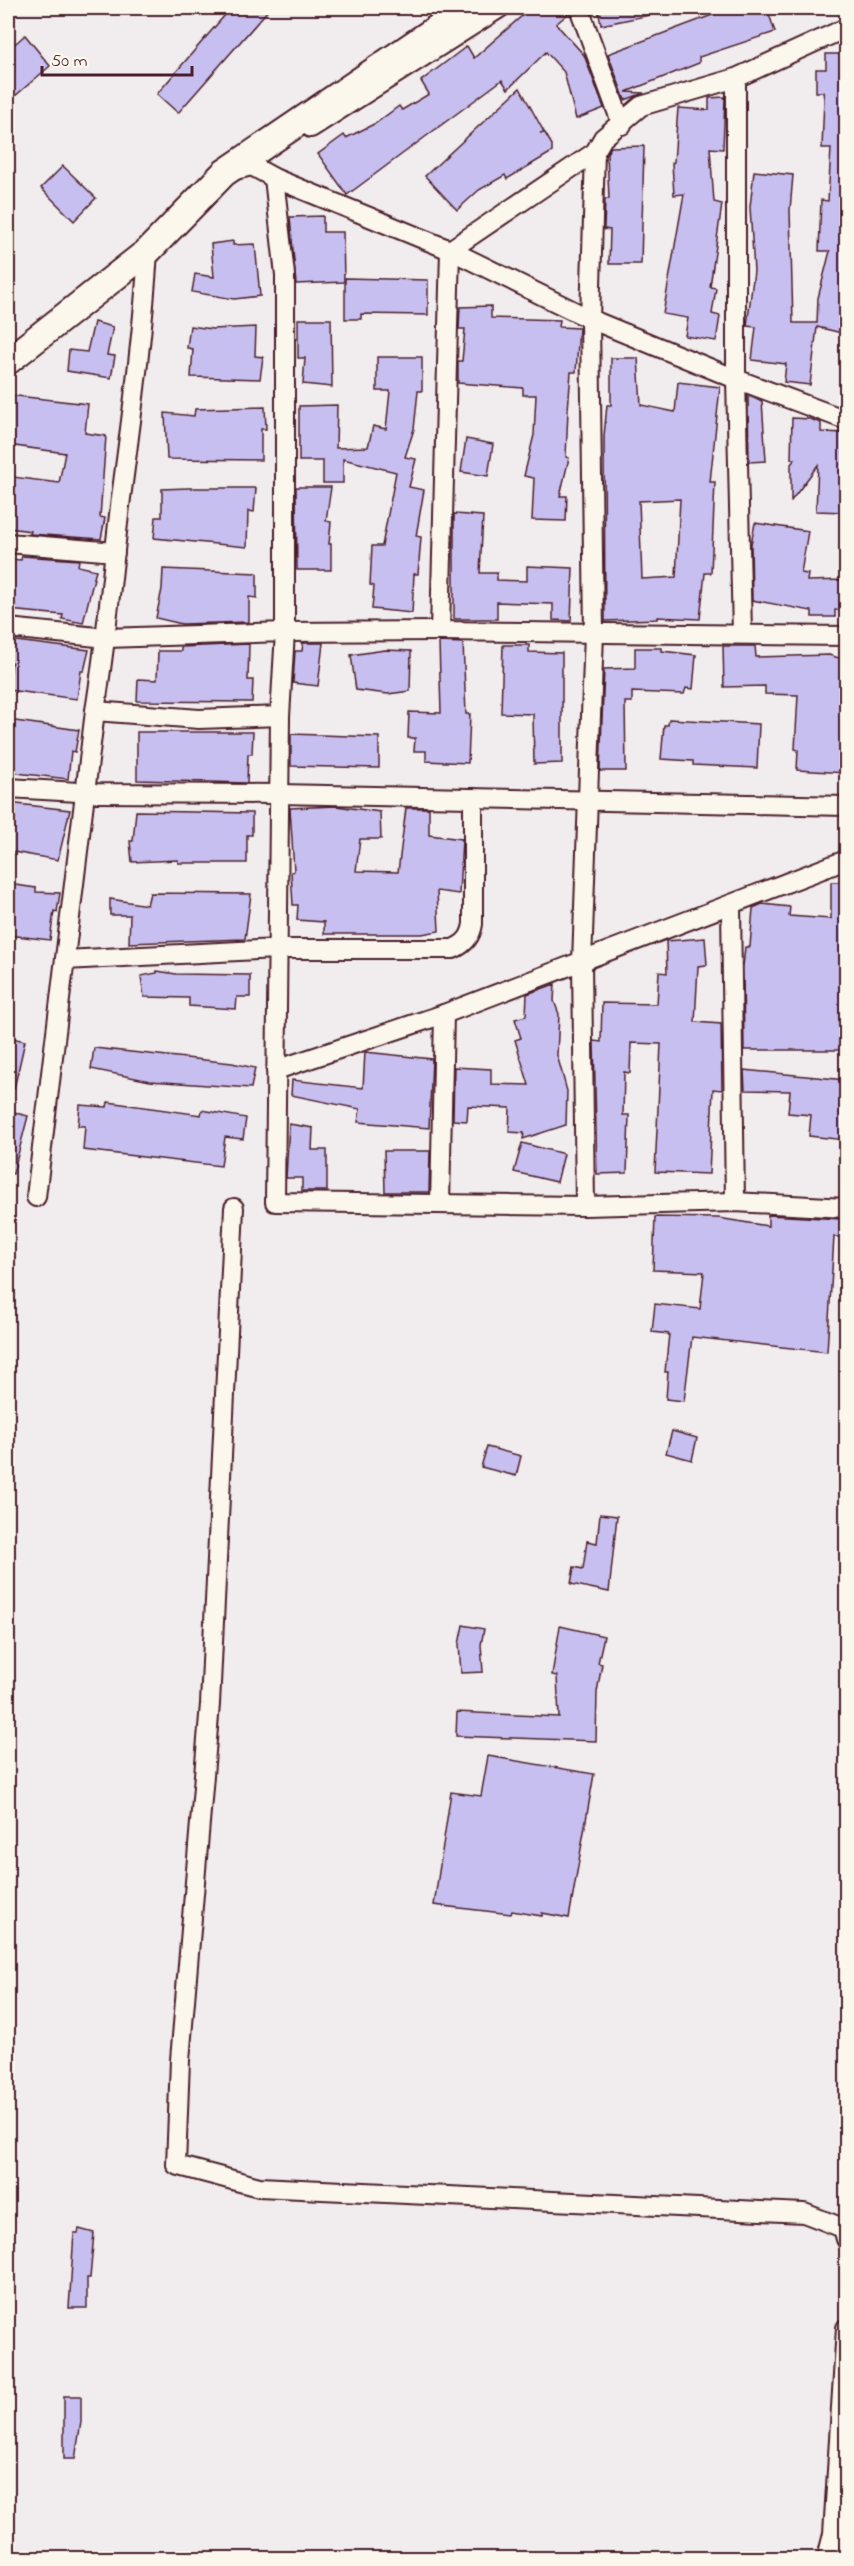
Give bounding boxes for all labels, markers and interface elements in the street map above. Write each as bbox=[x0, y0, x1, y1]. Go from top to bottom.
scale bar bbox=[42, 39, 192, 77]
text: 50 m bbox=[51, 49, 88, 75]

